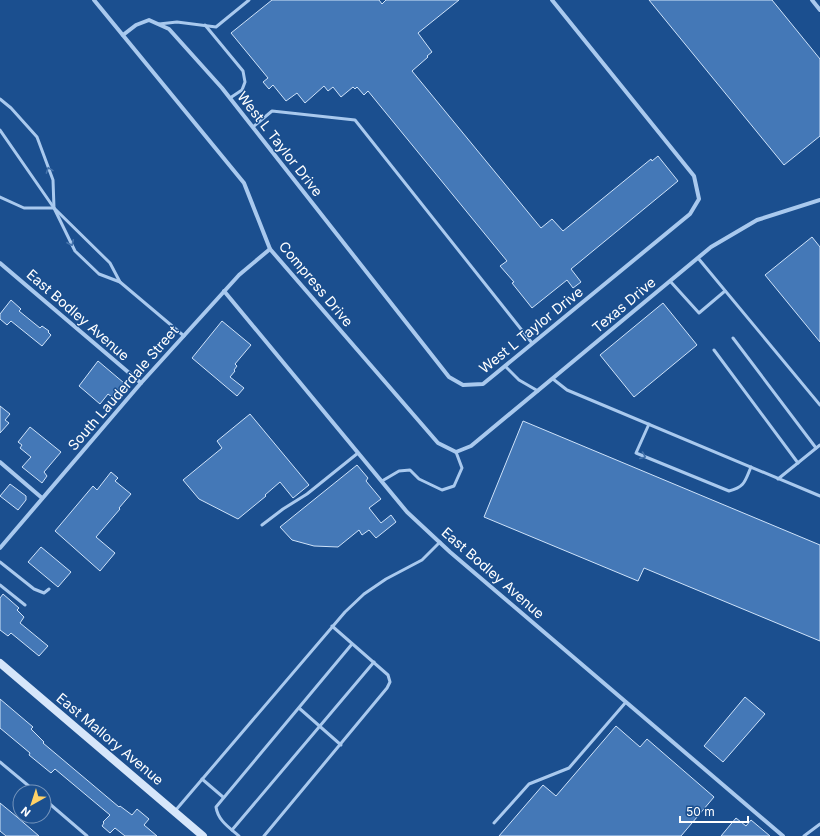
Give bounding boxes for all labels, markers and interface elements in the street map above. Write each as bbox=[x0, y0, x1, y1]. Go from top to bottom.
street label: West L Taylor Drive bbox=[234, 88, 327, 199]
one-way arrow bbox=[45, 166, 53, 173]
street label: Compress Drive bbox=[276, 238, 357, 330]
one-way arrow bbox=[66, 239, 74, 247]
street label: East Bodley Avenue bbox=[23, 265, 133, 364]
street label: Texas Drive bbox=[589, 273, 659, 336]
street label: West L Taylor Drive bbox=[475, 283, 586, 377]
street label: South Lauderdale Street bbox=[64, 322, 182, 454]
one-way arrow bbox=[639, 451, 647, 459]
street label: East Bodley Avenue bbox=[438, 523, 548, 622]
street label: East Mallory Avenue bbox=[53, 689, 167, 788]
north arrow bbox=[12, 784, 52, 824]
scale bar bbox=[680, 798, 748, 824]
text: N bbox=[18, 804, 33, 820]
text: 50 m bbox=[686, 804, 715, 819]

